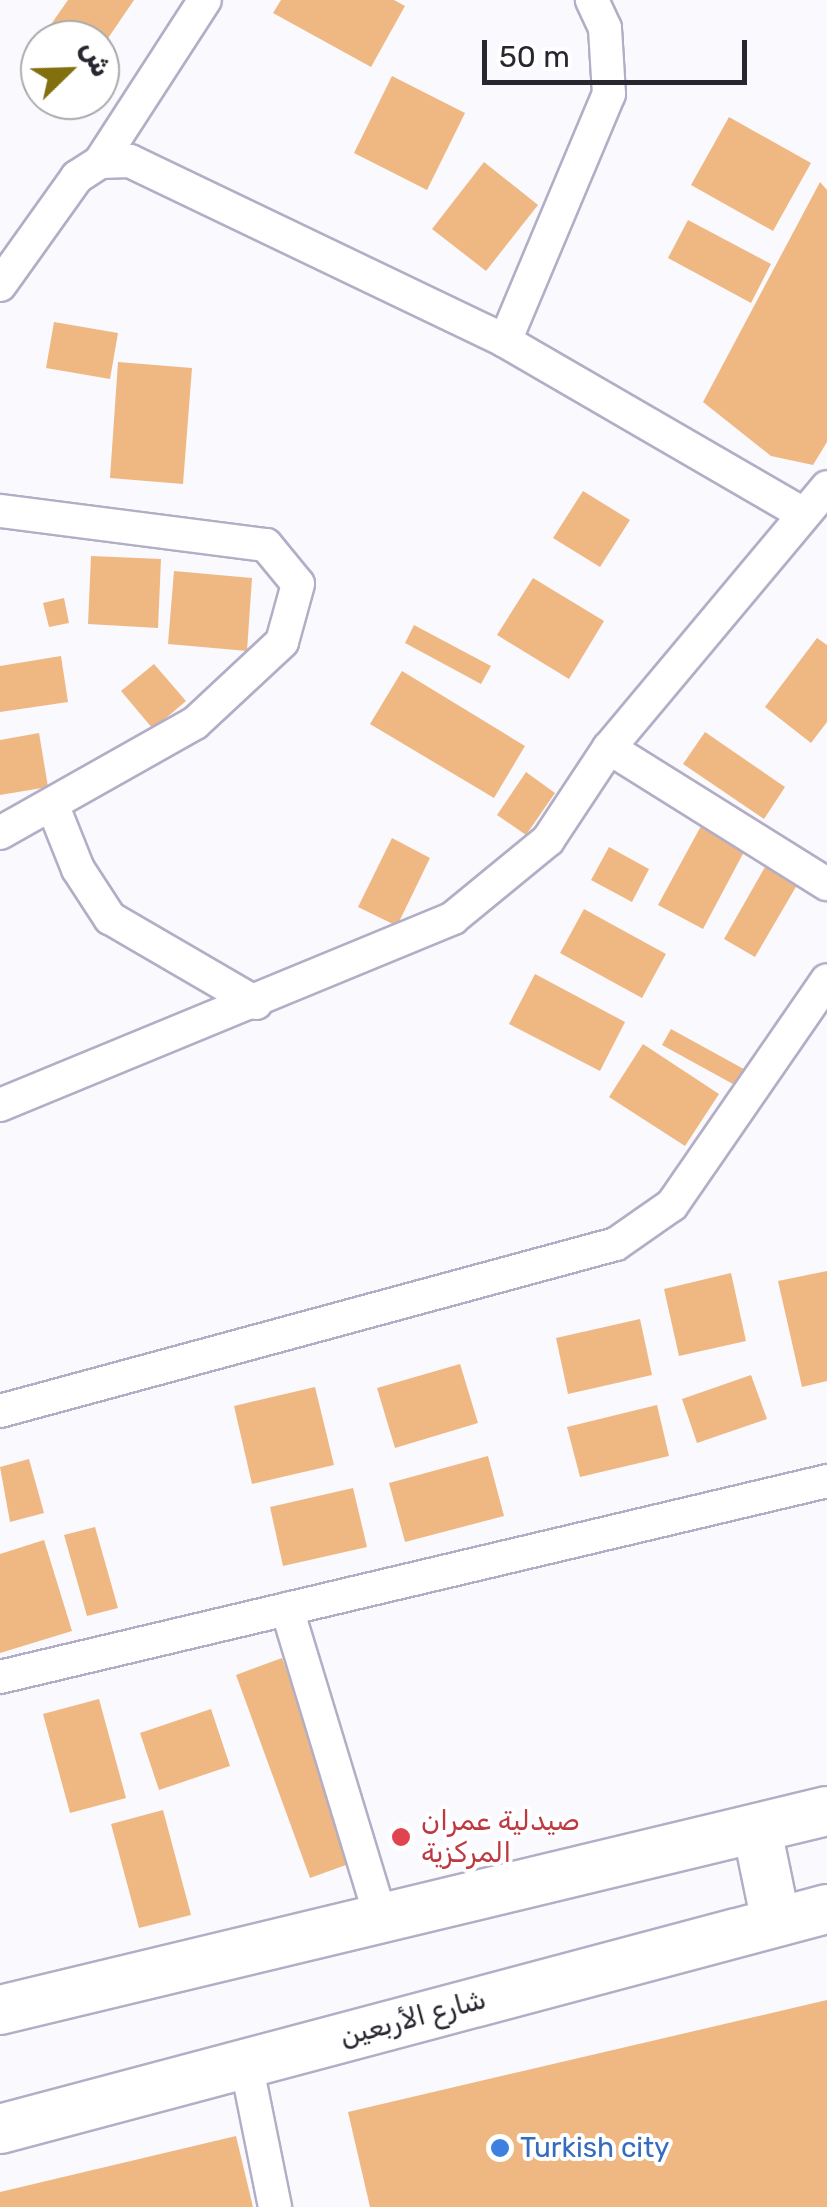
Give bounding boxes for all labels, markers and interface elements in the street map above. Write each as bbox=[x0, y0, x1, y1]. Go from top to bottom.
north arrow bbox=[20, 20, 120, 120]
scale bar bbox=[487, 20, 752, 82]
text: ش bbox=[74, 36, 118, 82]
text: 50 m bbox=[499, 39, 570, 75]
place label: صيدلية عمران المركزية bbox=[421, 1804, 580, 1870]
marker: صيدلية عمران المركزية bbox=[390, 1826, 412, 1848]
street label: شارع الأربعين bbox=[336, 1982, 490, 2054]
place label: Turkish city bbox=[520, 2131, 670, 2165]
marker: Turkish city bbox=[489, 2137, 511, 2159]

